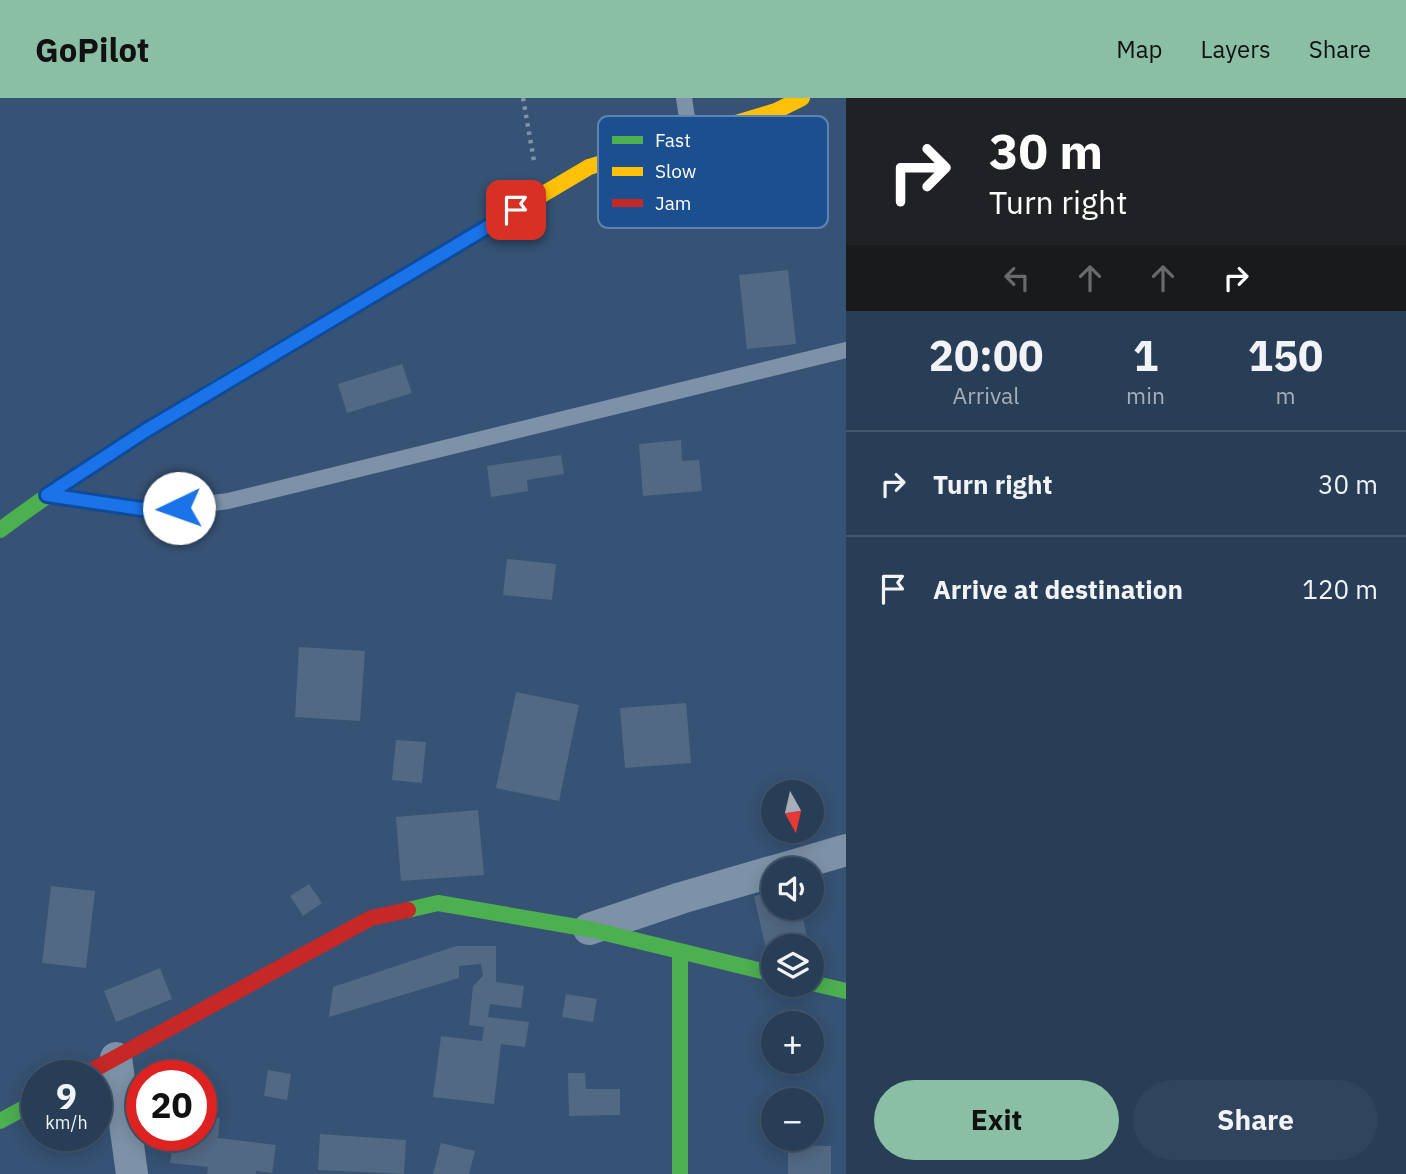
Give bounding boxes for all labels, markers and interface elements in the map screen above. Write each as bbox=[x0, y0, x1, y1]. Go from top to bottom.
text: GoPilot bbox=[35, 28, 149, 71]
text: Map bbox=[1116, 33, 1163, 65]
text: Layers bbox=[1201, 33, 1271, 65]
text: Share bbox=[1309, 33, 1371, 65]
legend bbox=[598, 116, 828, 228]
text: 30 m bbox=[989, 119, 1103, 182]
icon: right bbox=[874, 126, 965, 217]
text: Fast bbox=[655, 128, 691, 152]
text: Slow bbox=[655, 159, 696, 183]
pin bbox=[486, 180, 546, 240]
text: Turn right bbox=[989, 181, 1127, 223]
icon: arrive bbox=[497, 191, 535, 229]
text: Jam bbox=[655, 191, 691, 215]
icon: left bbox=[998, 259, 1036, 297]
icon: ahead bbox=[1071, 259, 1109, 297]
icon: ahead bbox=[1144, 259, 1182, 297]
icon: right bbox=[1217, 259, 1255, 297]
text: 20:00 bbox=[929, 328, 1043, 383]
text: 1 bbox=[1133, 328, 1158, 383]
text: 150 bbox=[1248, 328, 1323, 383]
text: Arrival bbox=[953, 380, 1020, 410]
text: min bbox=[1126, 380, 1165, 410]
text: m bbox=[1275, 380, 1296, 410]
icon: right bbox=[874, 465, 912, 503]
text: Turn right bbox=[933, 467, 1052, 501]
text: 30 m bbox=[1318, 467, 1378, 501]
position arrow bbox=[142, 471, 216, 545]
icon: arrive bbox=[874, 570, 912, 608]
text: Arrive at destination bbox=[933, 572, 1183, 606]
text: 120 m bbox=[1302, 572, 1378, 606]
north arrow bbox=[761, 780, 824, 844]
map controls bbox=[761, 780, 824, 1151]
button: sound bbox=[761, 857, 824, 920]
button: layers bbox=[761, 934, 824, 997]
button: + bbox=[761, 1011, 824, 1074]
speed limit sign: 20 bbox=[126, 1060, 217, 1151]
text: 9 bbox=[56, 1073, 77, 1119]
button: Exit bbox=[874, 1080, 1119, 1160]
button: Share bbox=[1133, 1080, 1378, 1160]
button: − bbox=[761, 1088, 824, 1151]
text: km/h bbox=[45, 1111, 88, 1134]

